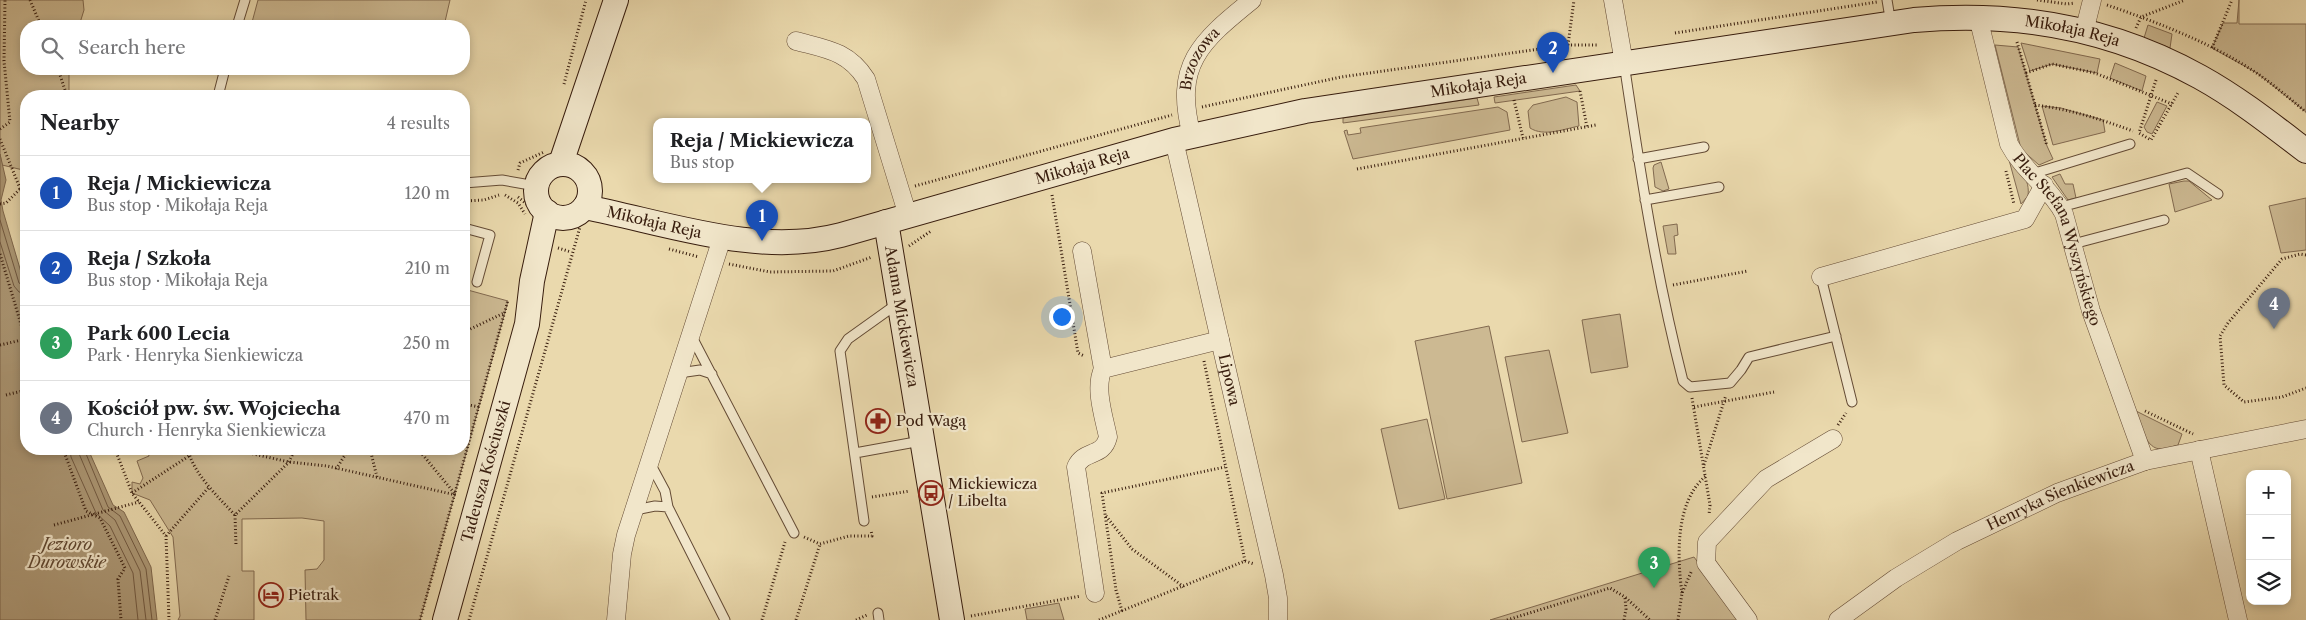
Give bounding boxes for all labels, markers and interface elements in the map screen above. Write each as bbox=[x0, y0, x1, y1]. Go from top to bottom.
street label: Mikołaja Reja bbox=[2024, 11, 2123, 50]
search box bbox=[20, 20, 470, 75]
street label: Brzozowa bbox=[1176, 23, 1223, 92]
pin: 2 bbox=[1537, 32, 1569, 73]
icon: search bbox=[38, 34, 66, 62]
text: Search here bbox=[78, 36, 186, 59]
street label: Mikołaja Reja bbox=[1429, 68, 1528, 101]
text: Nearby bbox=[40, 110, 119, 135]
text: 4 results bbox=[387, 113, 450, 133]
popup bbox=[653, 118, 871, 183]
text: Reja / Mickiewicza bbox=[670, 129, 854, 152]
street label: Mikołaja Reja bbox=[1033, 143, 1131, 188]
street label: Plac Stefana Wyszyńskiego bbox=[2009, 149, 2106, 328]
text: Bus stop bbox=[670, 152, 734, 172]
text: Reja / Mickiewicza bbox=[87, 172, 271, 195]
text: 1 bbox=[52, 183, 60, 203]
text: 120 m bbox=[405, 183, 450, 203]
text: Bus stop · Mikołaja Reja bbox=[87, 195, 268, 215]
pin: 1 bbox=[746, 200, 778, 241]
street label: Mikołaja Reja bbox=[605, 202, 704, 242]
street label: Adama Mickiewicza bbox=[881, 243, 923, 389]
text: Reja / Szkoła bbox=[87, 247, 211, 270]
text: 2 bbox=[51, 258, 61, 278]
text: 210 m bbox=[405, 258, 450, 278]
text: Bus stop · Mikołaja Reja bbox=[87, 270, 268, 290]
pin: 4 bbox=[2258, 288, 2290, 329]
your location bbox=[1049, 304, 1075, 330]
text: Park 600 Lecia bbox=[87, 322, 230, 345]
text: 3 bbox=[51, 333, 61, 353]
text: 250 m bbox=[403, 333, 450, 353]
text: Park · Henryka Sienkiewicza bbox=[87, 345, 303, 365]
street label: Lipowa bbox=[1214, 352, 1245, 407]
text: Kościół pw. św. Wojciecha bbox=[87, 397, 341, 420]
street label: Tadeusza Kościuszki bbox=[457, 398, 514, 545]
text: 4 bbox=[51, 408, 61, 428]
text: 470 m bbox=[404, 408, 450, 428]
pharmacy icon: Pod Wagą bbox=[865, 408, 891, 434]
place label: Pod Wagą bbox=[896, 411, 966, 430]
text: Church · Henryka Sienkiewicza bbox=[87, 420, 326, 440]
street label: Henryka Sienkiewicza bbox=[1983, 456, 2137, 534]
map controls bbox=[2246, 470, 2291, 605]
button: + bbox=[2246, 470, 2291, 515]
place label: Mickiewicza / Libelta bbox=[948, 474, 1038, 510]
bus stop icon: Mickiewicza / Libelta bbox=[918, 480, 944, 506]
button: − bbox=[2246, 515, 2291, 560]
water label: Jezioro Durowskie bbox=[26, 534, 107, 572]
pin: 3 bbox=[1638, 547, 1670, 588]
button: layers bbox=[2246, 560, 2291, 605]
hotel icon: Pietrak bbox=[258, 582, 284, 608]
place label: Pietrak bbox=[288, 585, 340, 604]

